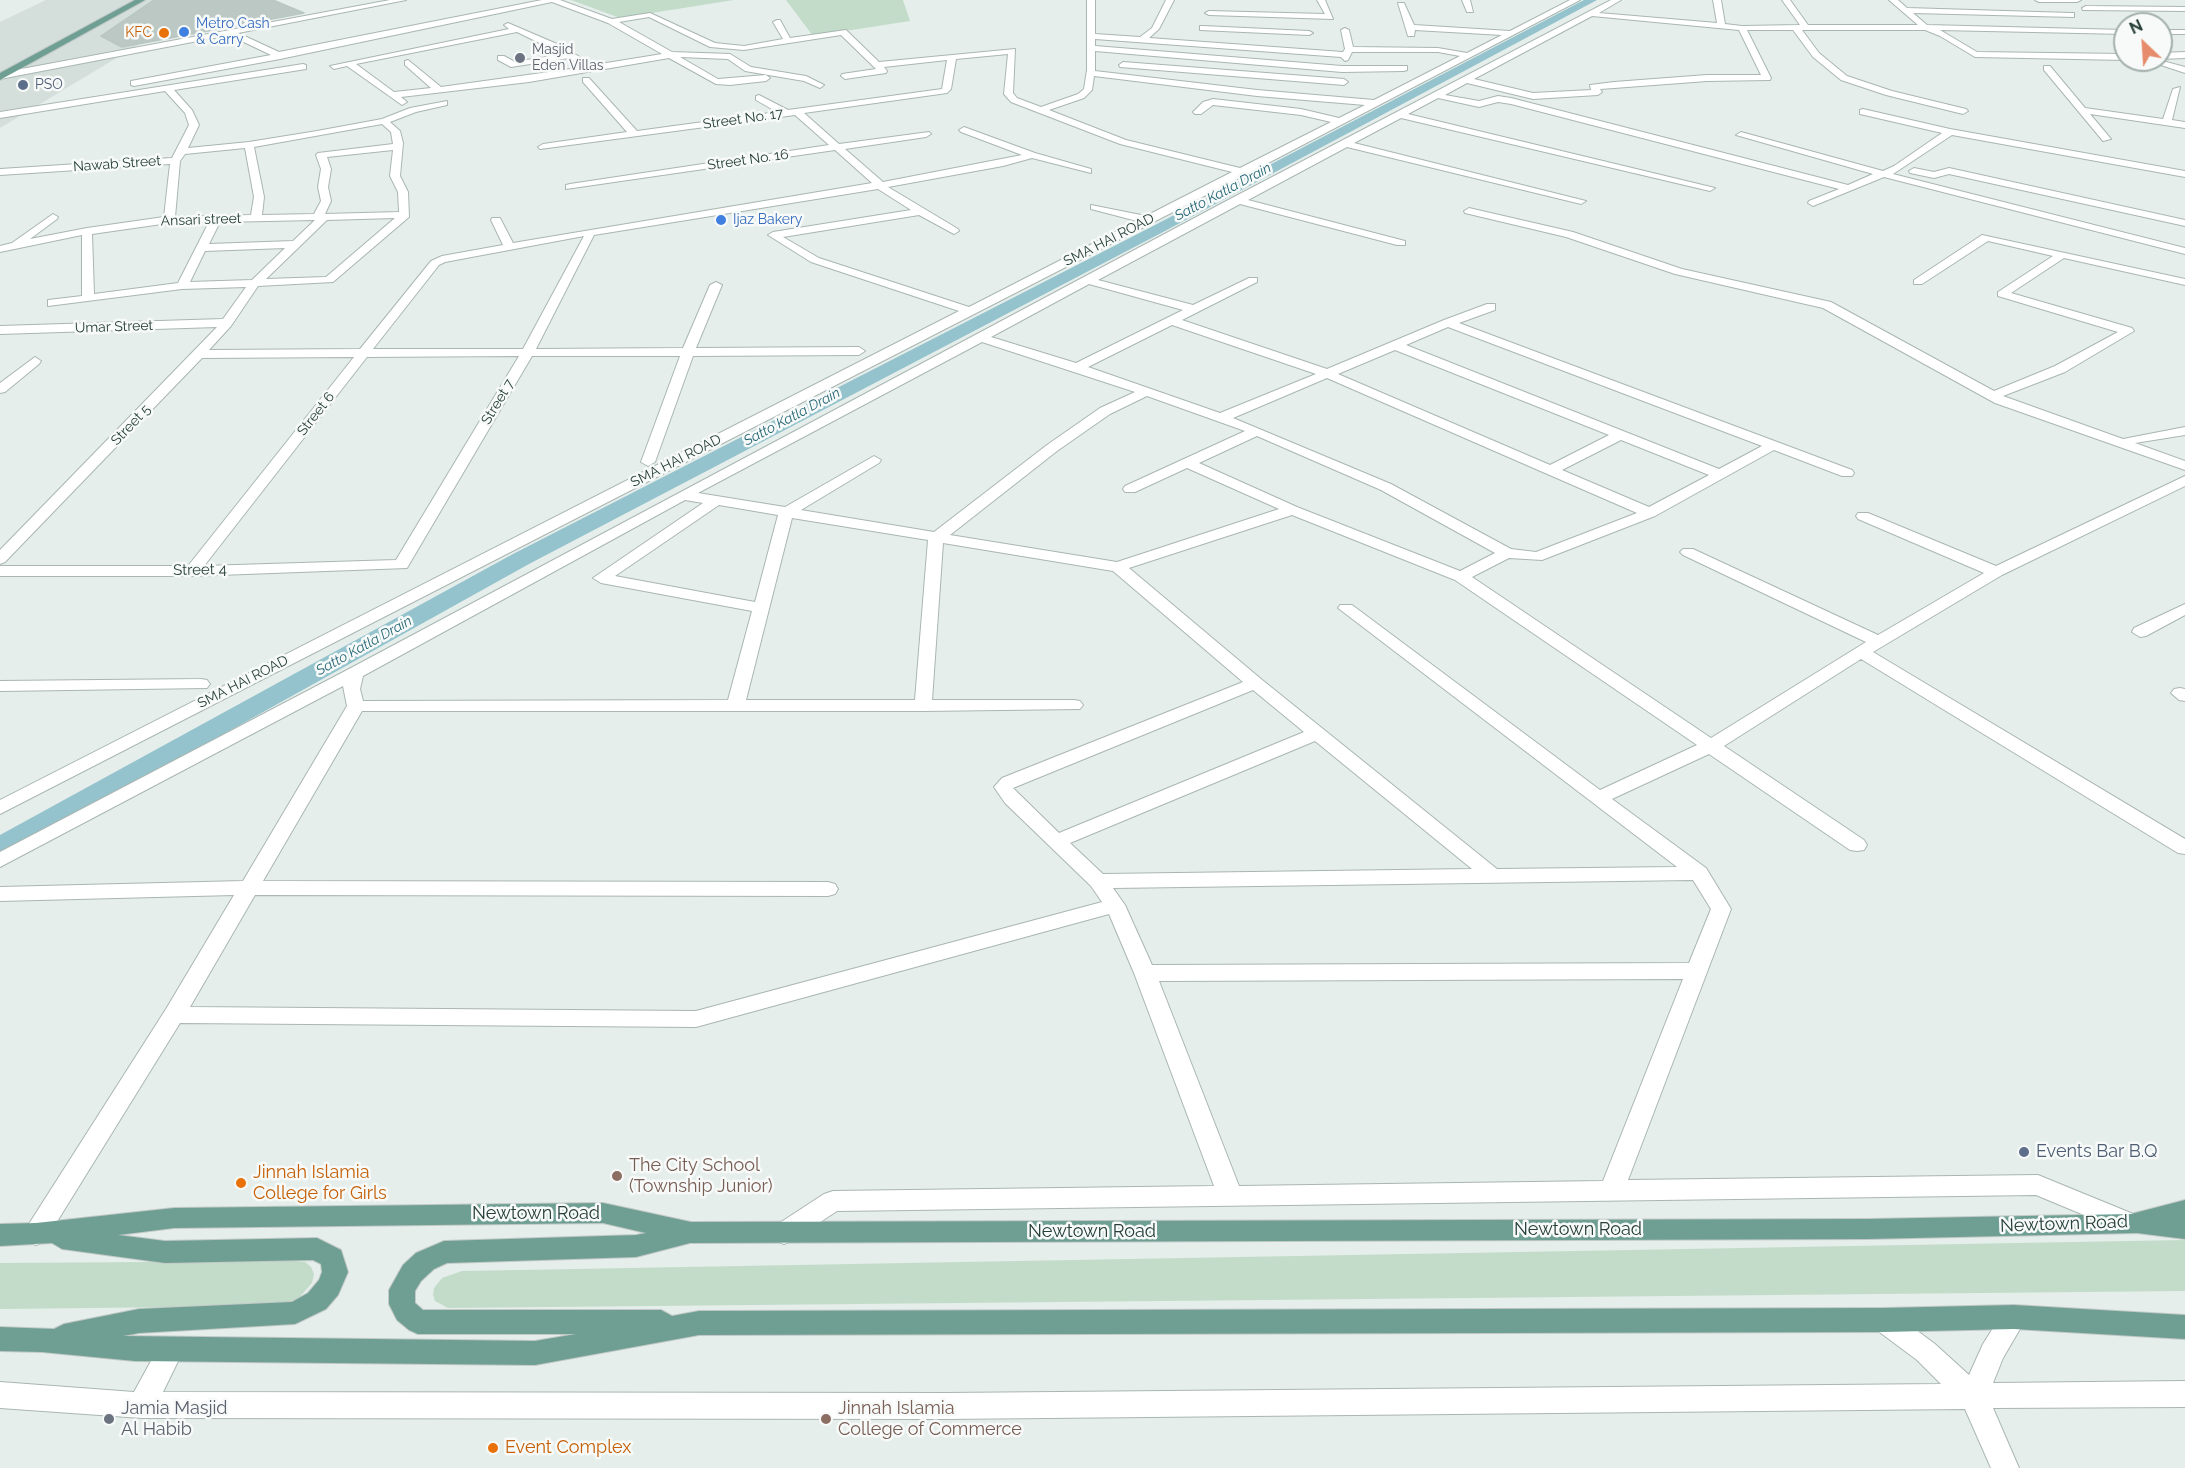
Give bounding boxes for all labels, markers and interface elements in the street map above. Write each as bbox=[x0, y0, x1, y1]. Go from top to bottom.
north arrow bbox=[2113, 12, 2173, 72]
place label: Metro Cash & Carry bbox=[196, 16, 270, 48]
text: N bbox=[2126, 16, 2146, 38]
place label: KFC bbox=[125, 25, 152, 41]
marker: Metro Cash & Carry bbox=[177, 25, 191, 39]
marker: KFC bbox=[157, 26, 171, 40]
place label: Masjid Eden Villas bbox=[532, 42, 604, 74]
marker: Masjid Eden Villas bbox=[513, 51, 527, 65]
place label: PSO bbox=[35, 77, 63, 93]
marker: PSO bbox=[16, 78, 30, 92]
street label: Street No. 17 bbox=[702, 105, 784, 133]
street label: Street No. 16 bbox=[706, 146, 790, 174]
street label: Nawab Street bbox=[73, 153, 161, 175]
water label: Satto Katla Drain bbox=[1172, 159, 1274, 225]
street label: Ansari street bbox=[160, 210, 242, 230]
street label: SMA HAI ROAD bbox=[1061, 210, 1157, 270]
place label: Ijaz Bakery bbox=[733, 212, 802, 228]
marker: Ijaz Bakery bbox=[714, 213, 728, 227]
street label: Umar Street bbox=[75, 317, 153, 337]
street label: Street 7 bbox=[478, 376, 518, 428]
water label: Satto Katla Drain bbox=[741, 384, 843, 450]
street label: Street 6 bbox=[294, 389, 338, 439]
street label: Street 5 bbox=[108, 401, 154, 449]
street label: SMA HAI ROAD bbox=[628, 431, 724, 491]
street label: Street 4 bbox=[173, 561, 227, 579]
water label: Satto Katla Drain bbox=[313, 613, 415, 679]
street label: SMA HAI ROAD bbox=[195, 652, 291, 712]
place label: Events Bar B.Q bbox=[2036, 1141, 2157, 1163]
marker: Events Bar B.Q bbox=[2017, 1145, 2031, 1159]
place label: The City School (Township Junior) bbox=[629, 1155, 772, 1198]
place label: Jinnah Islamia College for Girls bbox=[253, 1162, 387, 1204]
marker: The City School (Township Junior) bbox=[610, 1169, 624, 1183]
marker: Jinnah Islamia College for Girls bbox=[234, 1176, 248, 1190]
street label: Newtown Road bbox=[472, 1203, 600, 1225]
street label: Newtown Road bbox=[2000, 1211, 2128, 1237]
street label: Newtown Road bbox=[1514, 1219, 1642, 1241]
street label: Newtown Road bbox=[1028, 1221, 1156, 1243]
place label: Jamia Masjid Al Habib bbox=[121, 1398, 228, 1440]
place label: Jinnah Islamia College of Commerce bbox=[838, 1398, 1022, 1440]
marker: Jamia Masjid Al Habib bbox=[102, 1412, 116, 1426]
marker: Jinnah Islamia College of Commerce bbox=[819, 1412, 833, 1426]
place label: Event Complex bbox=[505, 1437, 631, 1459]
marker: Event Complex bbox=[486, 1441, 500, 1455]

